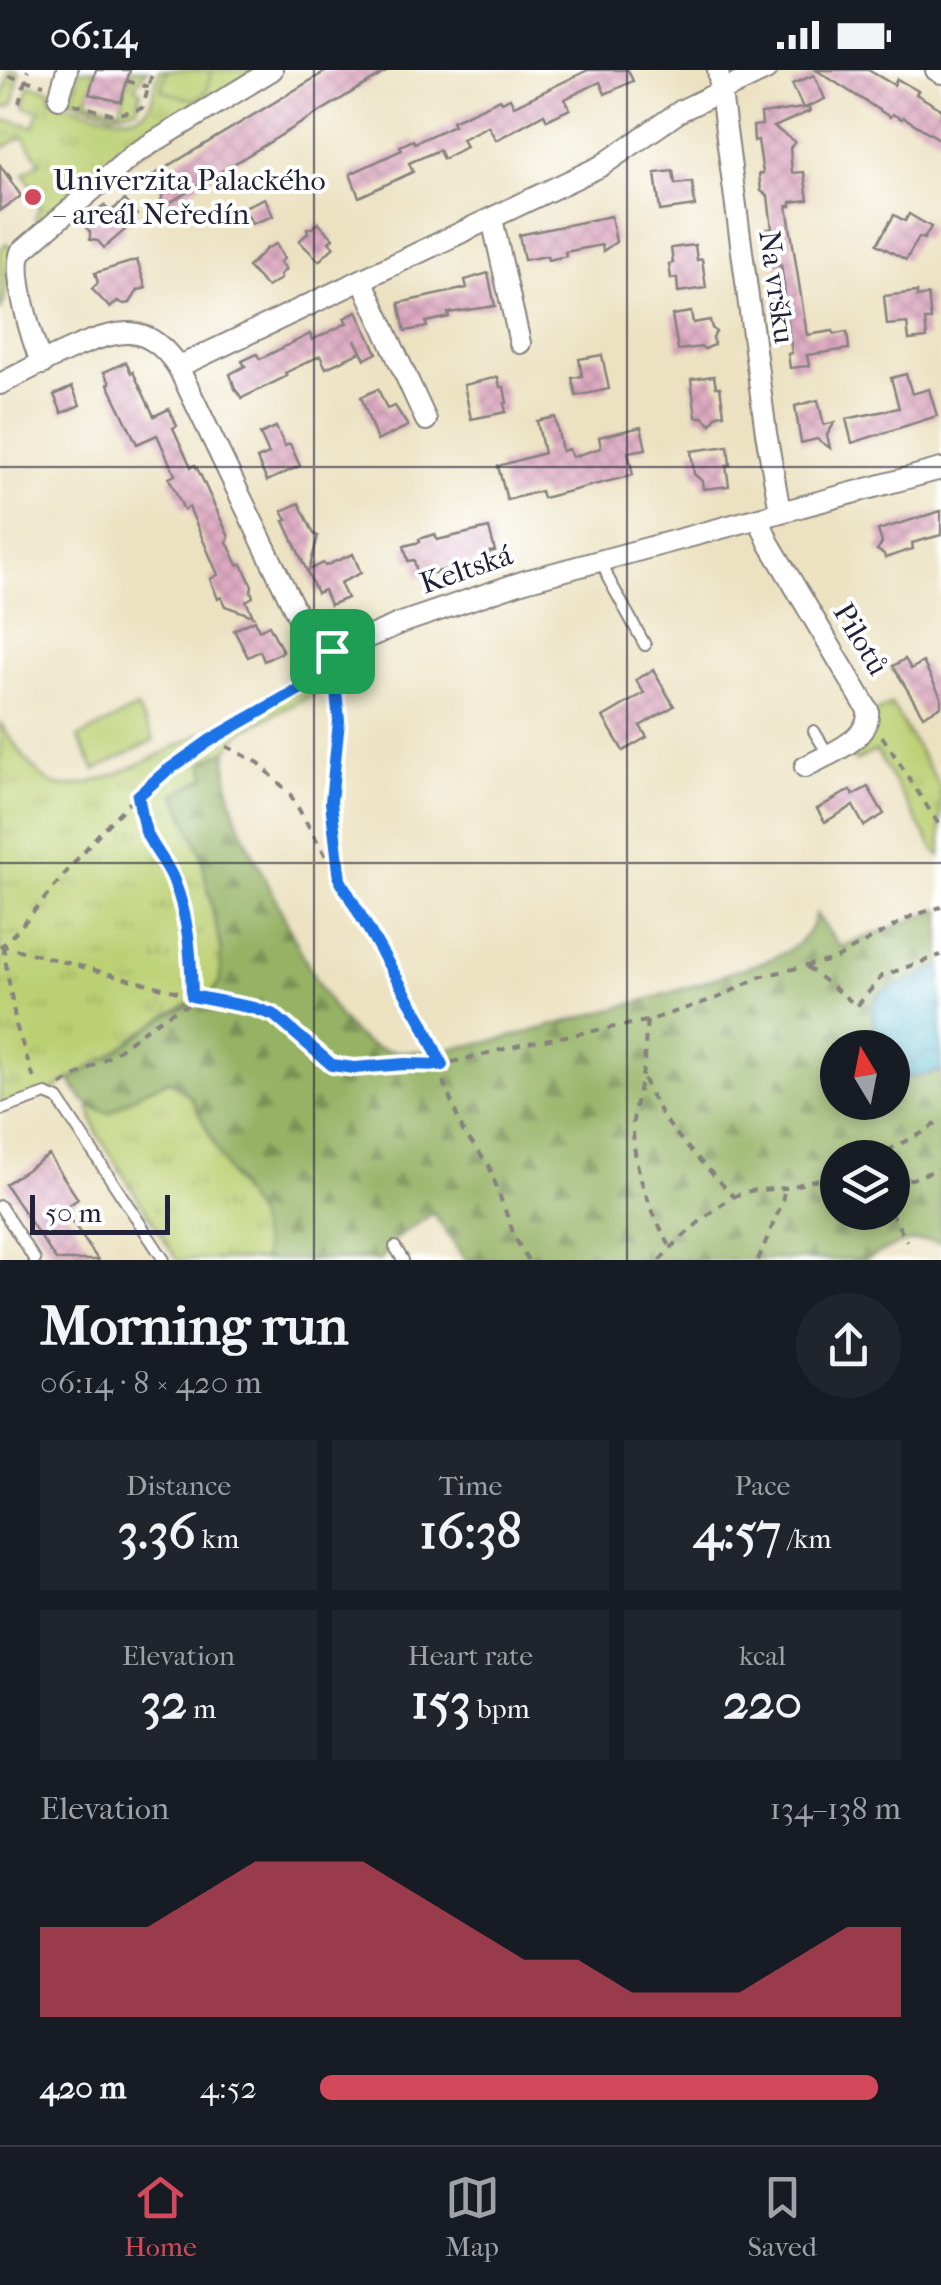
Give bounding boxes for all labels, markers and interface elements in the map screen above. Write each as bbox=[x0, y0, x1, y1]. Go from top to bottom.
text: 06:14 bbox=[50, 13, 137, 58]
place label: Univerzita Palackého – areál Neředín bbox=[53, 163, 326, 232]
marker: Univerzita Palackého – areál Neředín bbox=[22, 186, 44, 208]
street label: Na vršku bbox=[751, 228, 802, 346]
street label: Keltská bbox=[415, 537, 518, 602]
street label: Pilotů bbox=[826, 597, 896, 682]
pin bbox=[290, 609, 375, 694]
icon: arrive bbox=[305, 624, 360, 679]
north arrow bbox=[820, 1030, 910, 1120]
map controls bbox=[820, 1030, 910, 1230]
button: layers bbox=[820, 1140, 910, 1230]
scale bar bbox=[30, 1190, 170, 1234]
text: 50 m bbox=[45, 1196, 102, 1229]
button: share bbox=[796, 1293, 901, 1398]
text: Morning run bbox=[40, 1294, 348, 1358]
text: 06:14 · 8 × 420 m bbox=[40, 1364, 262, 1401]
text: Distance bbox=[126, 1469, 231, 1502]
text: Time bbox=[439, 1469, 502, 1502]
text: Pace bbox=[735, 1469, 790, 1502]
text: 3.36 bbox=[118, 1502, 196, 1561]
text: 16:38 bbox=[419, 1502, 522, 1561]
text: 4:57 bbox=[694, 1502, 781, 1561]
text: km bbox=[196, 1522, 239, 1555]
text: /km bbox=[781, 1522, 831, 1555]
text: Elevation bbox=[122, 1639, 235, 1672]
text: Heart rate bbox=[408, 1639, 533, 1672]
text: kcal bbox=[739, 1639, 786, 1672]
text: 32 bbox=[141, 1672, 187, 1731]
text: 153 bbox=[411, 1672, 471, 1731]
text: 220 bbox=[723, 1672, 802, 1731]
text: m bbox=[187, 1692, 216, 1725]
text: bpm bbox=[471, 1692, 530, 1725]
text: Elevation bbox=[40, 1790, 169, 1827]
text: 134–138 m bbox=[770, 1790, 901, 1827]
text: 420 m bbox=[40, 2069, 126, 2106]
text: 4:52 bbox=[200, 2069, 257, 2106]
tab: Home bbox=[124, 2170, 197, 2263]
tab: Map bbox=[445, 2170, 500, 2263]
tab: Saved bbox=[748, 2170, 817, 2263]

